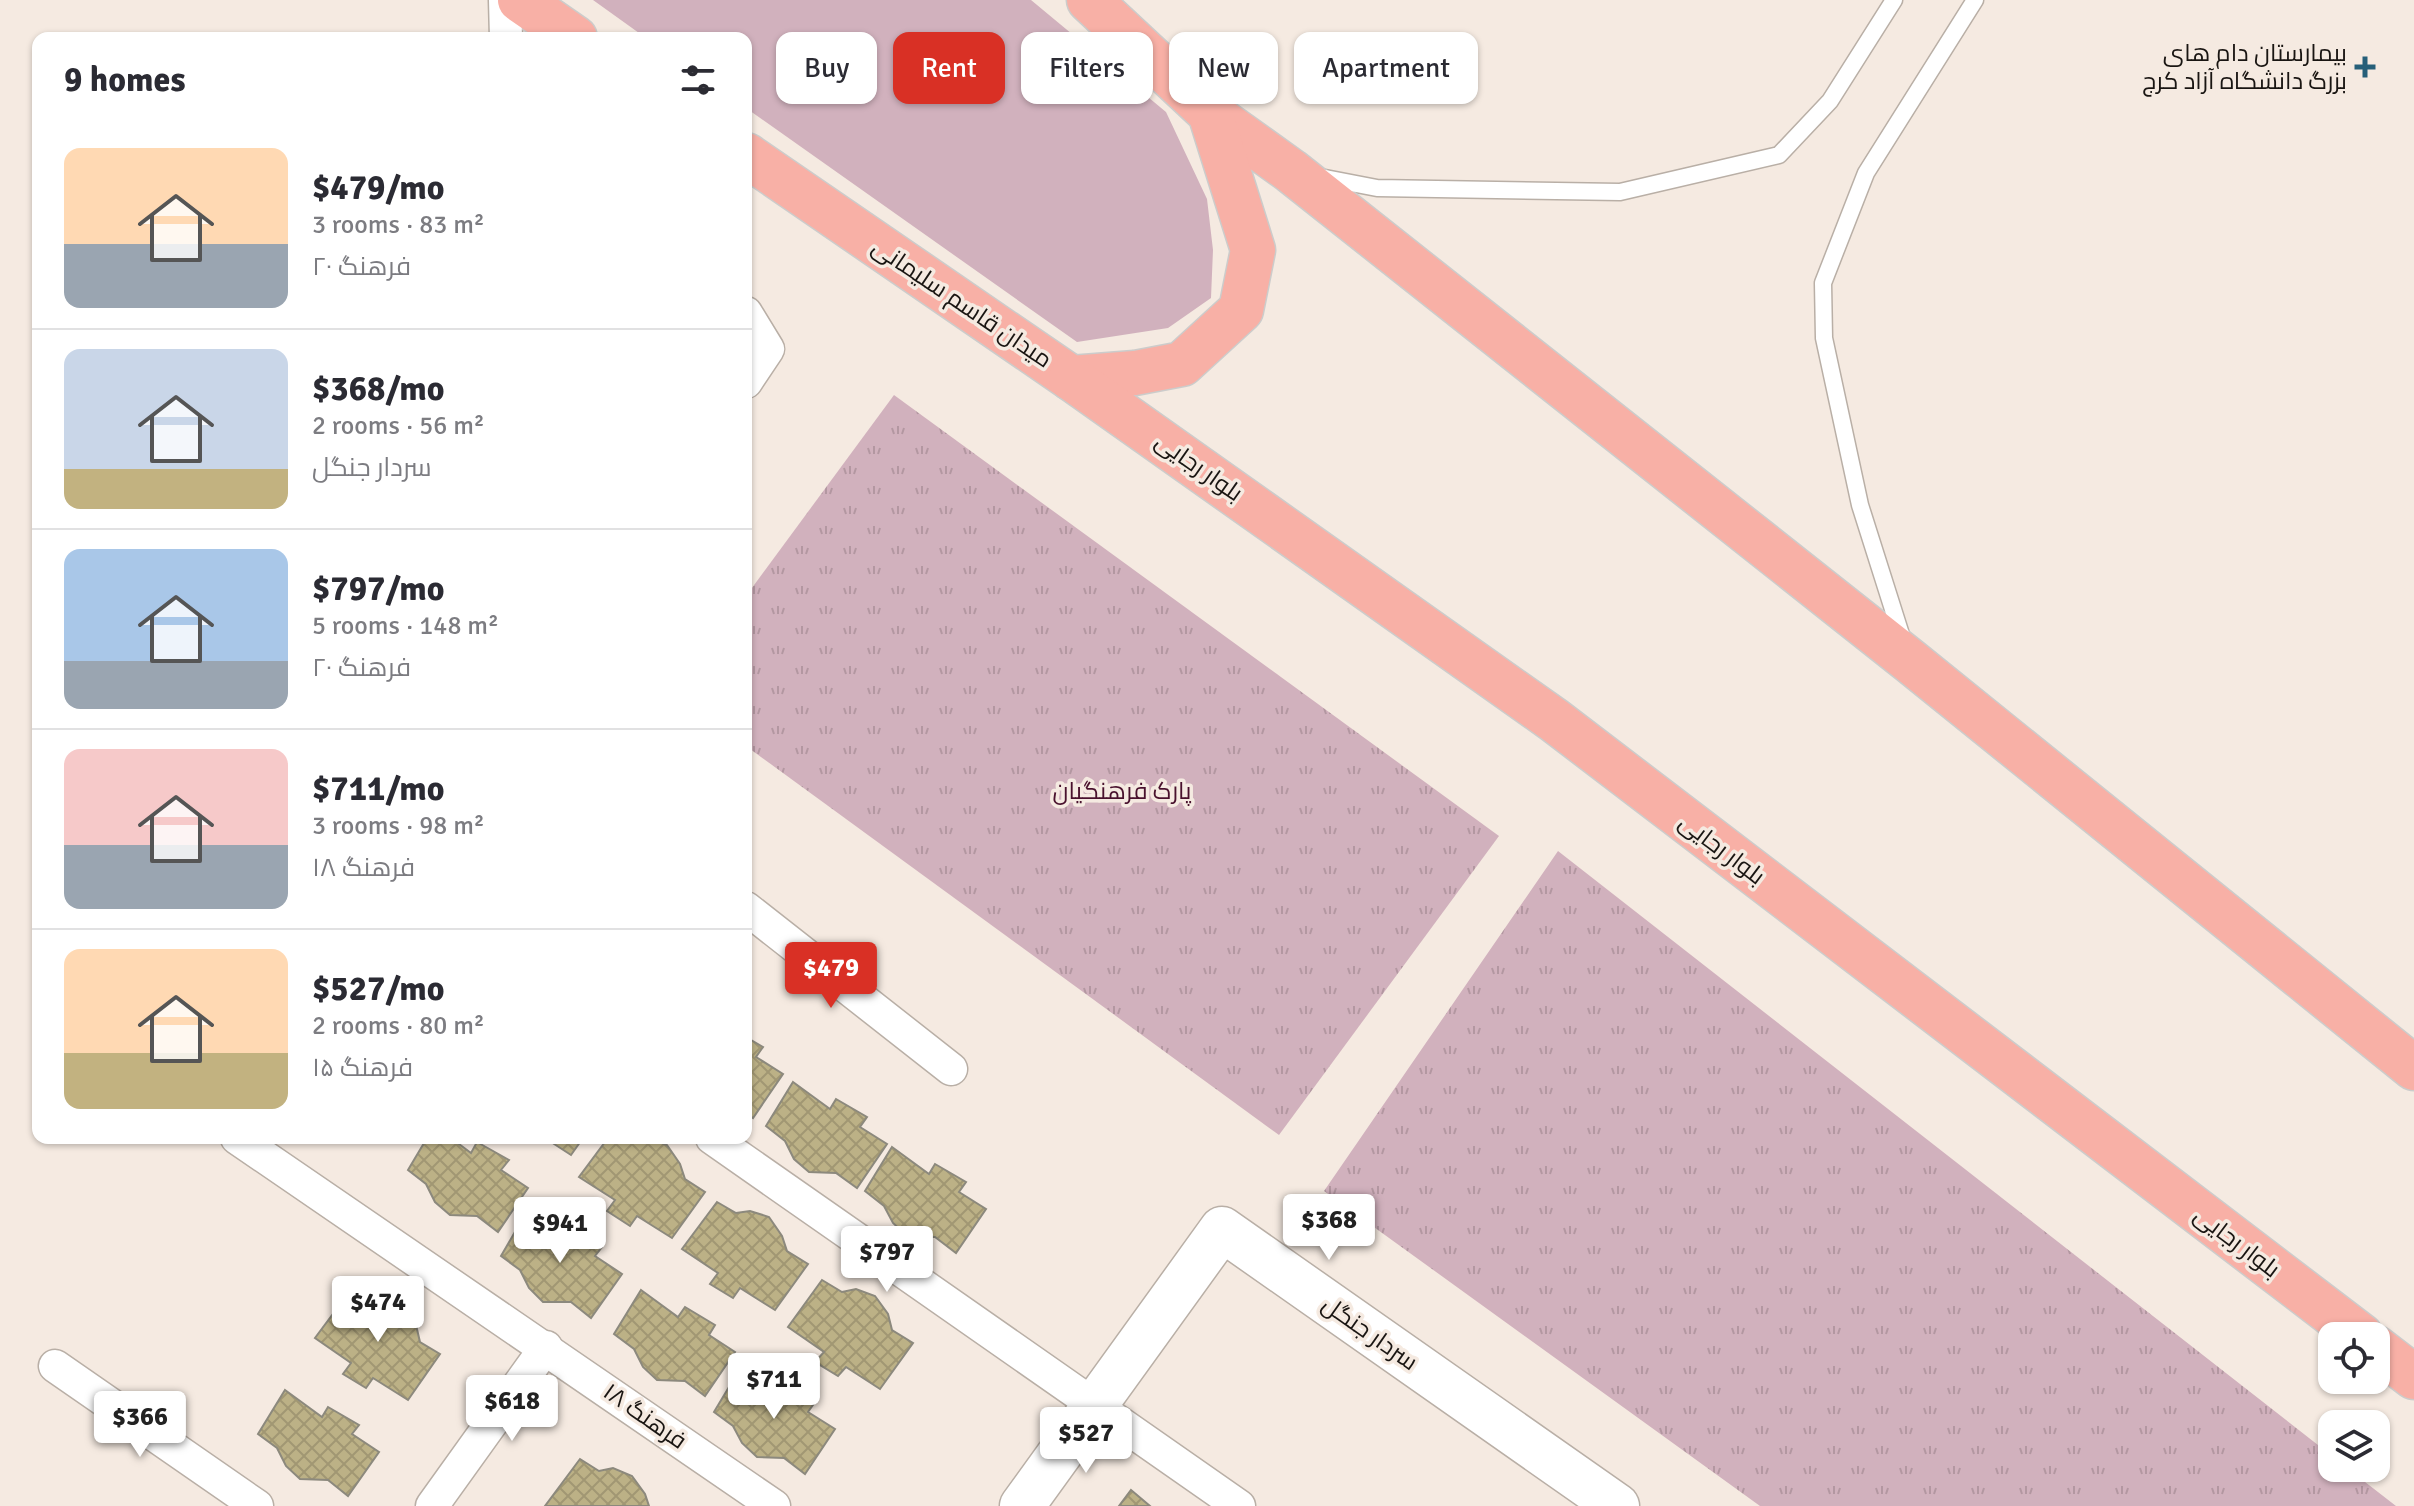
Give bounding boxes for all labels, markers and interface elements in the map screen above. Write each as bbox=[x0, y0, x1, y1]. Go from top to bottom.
chip: Buy bbox=[776, 32, 877, 104]
chip: Rent bbox=[893, 32, 1005, 104]
chip: Filters bbox=[1021, 32, 1153, 104]
chip: New bbox=[1169, 32, 1278, 104]
chip: Apartment bbox=[1294, 32, 1478, 104]
place label: بیمارستان دام های بزرگ دانشگاه آزاد کرج bbox=[2142, 38, 2347, 97]
marker: بیمارستان دام های بزرگ دانشگاه آزاد کرج bbox=[2354, 56, 2376, 78]
icon: filters bbox=[676, 58, 720, 102]
text: 9 homes bbox=[64, 59, 185, 101]
text: $479/mo bbox=[312, 167, 445, 209]
icon: home bbox=[128, 180, 224, 276]
text: 3 rooms · 83 m² bbox=[312, 209, 485, 241]
street label: میدان قاسم سلیمانی bbox=[866, 232, 1058, 375]
text: فرهنگ ۲۰ bbox=[312, 251, 411, 283]
text: $368/mo bbox=[312, 368, 445, 410]
icon: home bbox=[128, 381, 224, 477]
text: 2 rooms · 56 m² bbox=[312, 410, 485, 442]
street label: بلوار رجایی bbox=[1149, 426, 1249, 508]
text: سردار جنگل bbox=[312, 452, 432, 484]
text: $797/mo bbox=[312, 568, 445, 610]
icon: home bbox=[128, 581, 224, 677]
text: 5 rooms · 148 m² bbox=[312, 610, 499, 642]
text: فرهنگ ۲۰ bbox=[312, 652, 411, 684]
text: $711/mo bbox=[312, 768, 445, 810]
park label: پارک فرهنگیان bbox=[1053, 776, 1192, 807]
icon: home bbox=[128, 781, 224, 877]
street label: بلوار رجایی bbox=[1673, 807, 1771, 891]
text: 3 rooms · 98 m² bbox=[312, 810, 485, 842]
text: فرهنگ ۱۸ bbox=[312, 852, 415, 884]
pin: $479 bbox=[784, 942, 878, 1010]
text: $479 bbox=[803, 952, 859, 984]
text: $527/mo bbox=[312, 968, 445, 1010]
icon: home bbox=[128, 981, 224, 1077]
text: 2 rooms · 80 m² bbox=[312, 1010, 485, 1042]
text: فرهنگ ۱۵ bbox=[312, 1052, 413, 1084]
pin: $368 bbox=[1282, 1194, 1376, 1262]
pin: $941 bbox=[513, 1197, 607, 1265]
street label: بلوار رجایی bbox=[2188, 1200, 2286, 1284]
text: $368 bbox=[1301, 1204, 1357, 1236]
text: $941 bbox=[532, 1207, 588, 1239]
pin: $797 bbox=[840, 1226, 934, 1294]
text: $797 bbox=[859, 1236, 915, 1268]
pin: $474 bbox=[331, 1276, 425, 1344]
text: $474 bbox=[350, 1286, 406, 1318]
street label: سردار جنگل bbox=[1316, 1289, 1424, 1377]
map controls bbox=[2318, 1322, 2390, 1482]
button: locate bbox=[2318, 1322, 2390, 1394]
pin: $711 bbox=[727, 1353, 821, 1421]
text: $711 bbox=[746, 1363, 802, 1395]
pin: $618 bbox=[465, 1375, 559, 1443]
street label: فرهنگ ۱۸ bbox=[597, 1376, 693, 1456]
text: $618 bbox=[484, 1385, 540, 1417]
pin: $366 bbox=[93, 1391, 187, 1459]
text: $366 bbox=[112, 1401, 168, 1433]
pin: $527 bbox=[1039, 1407, 1133, 1475]
button: layers bbox=[2318, 1410, 2390, 1482]
text: $527 bbox=[1058, 1417, 1114, 1449]

